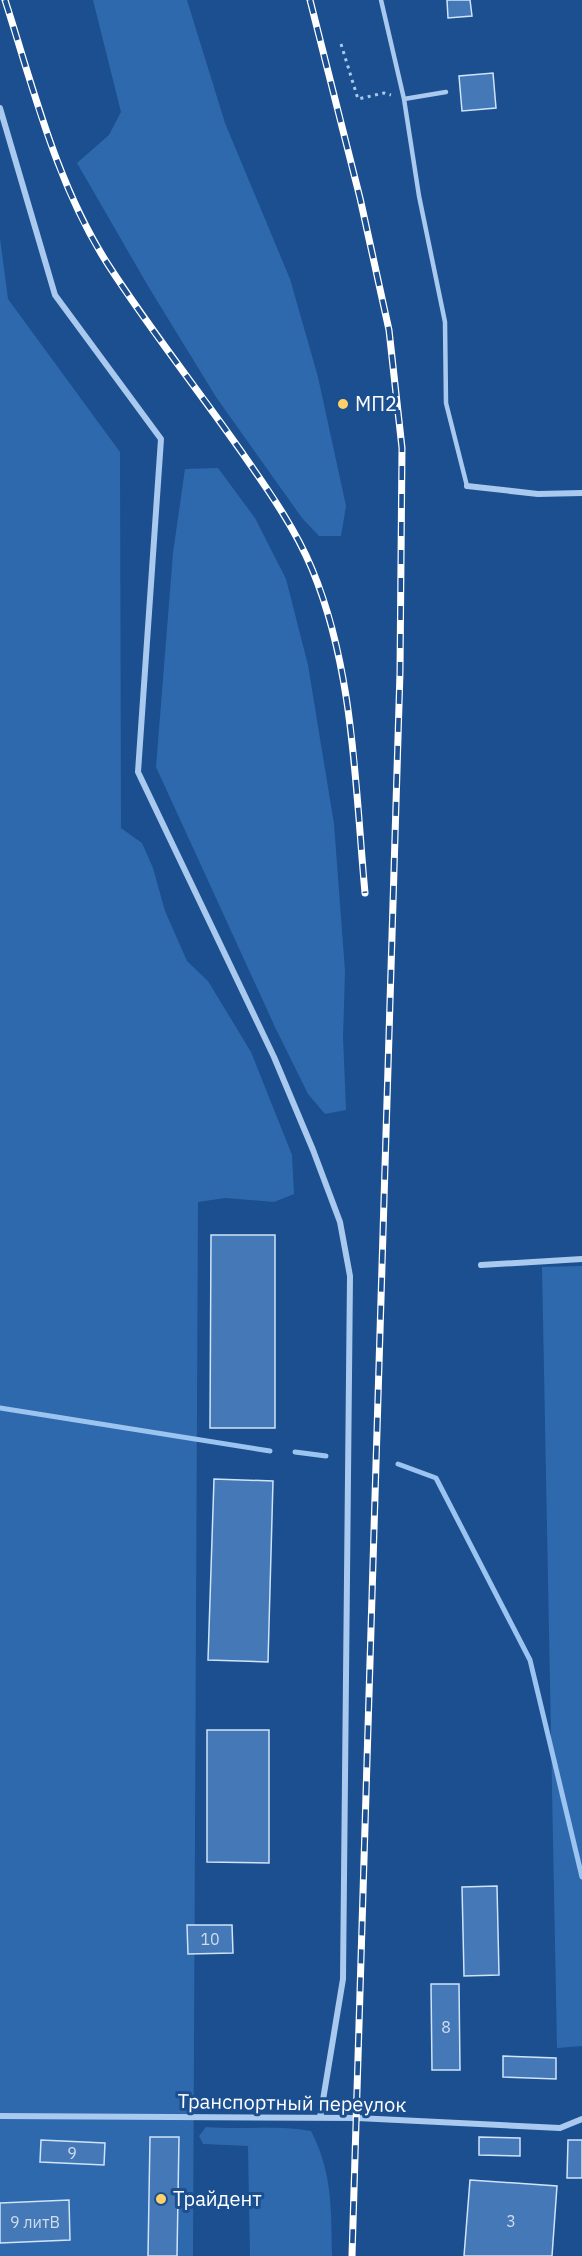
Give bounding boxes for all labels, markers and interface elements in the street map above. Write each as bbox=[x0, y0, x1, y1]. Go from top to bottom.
place label: МП2 bbox=[355, 390, 397, 417]
marker: МП2 bbox=[336, 397, 350, 411]
house number: 10 bbox=[200, 1929, 220, 1949]
house number: 8 bbox=[441, 2017, 451, 2037]
street label: Транспортный переулок bbox=[177, 2087, 407, 2118]
house number: 9 bbox=[67, 2143, 77, 2163]
place label: Трайдент bbox=[173, 2185, 262, 2212]
marker: Трайдент bbox=[154, 2192, 168, 2206]
house number: 3 bbox=[506, 2211, 516, 2231]
house number: 9 литВ bbox=[10, 2212, 60, 2232]

